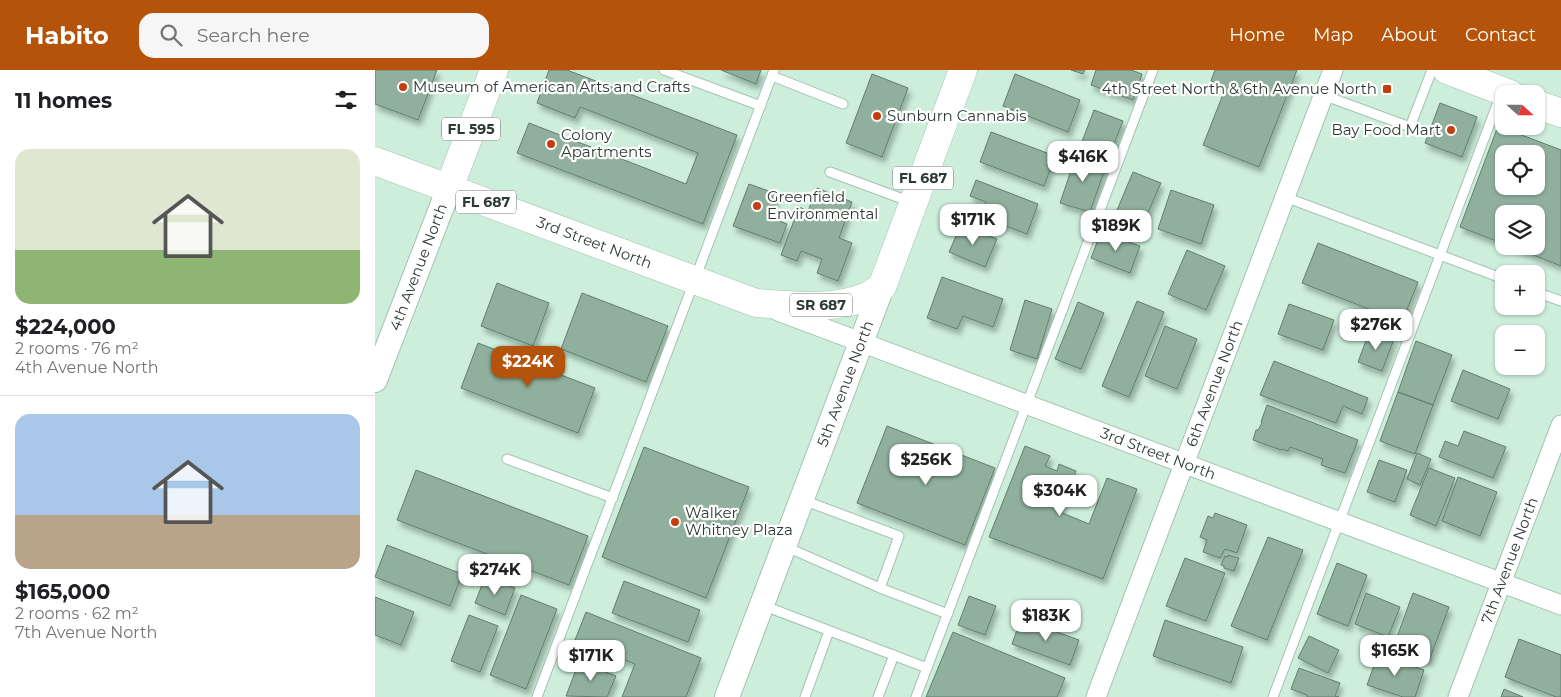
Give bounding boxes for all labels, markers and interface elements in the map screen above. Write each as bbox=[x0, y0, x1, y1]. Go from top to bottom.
search box bbox=[139, 13, 489, 58]
text: Habito bbox=[25, 21, 109, 50]
icon: search bbox=[157, 21, 185, 49]
text: Search here bbox=[197, 24, 310, 47]
text: Home bbox=[1229, 24, 1285, 46]
text: Map bbox=[1313, 24, 1353, 46]
text: About bbox=[1381, 24, 1437, 46]
text: Contact bbox=[1465, 24, 1536, 46]
place label: Museum of American Arts and Crafts bbox=[413, 77, 690, 96]
place label: 4th Street North & 6th Avenue North bbox=[1102, 79, 1377, 98]
marker: Museum of American Arts and Crafts bbox=[397, 81, 409, 93]
marker: 4th Street North & 6th Avenue North bbox=[1381, 83, 1393, 95]
north arrow bbox=[1495, 85, 1545, 135]
map controls bbox=[1495, 85, 1545, 375]
icon: filters bbox=[332, 86, 360, 114]
text: 11 homes bbox=[15, 88, 112, 113]
place label: Sunburn Cannabis bbox=[887, 106, 1027, 125]
marker: Sunburn Cannabis bbox=[871, 110, 883, 122]
road number: FL 595 bbox=[442, 118, 500, 140]
place label: Bay Food Mart bbox=[1331, 120, 1441, 139]
marker: Bay Food Mart bbox=[1445, 124, 1457, 136]
place label: Colony Apartments bbox=[561, 125, 652, 161]
marker: Colony Apartments bbox=[545, 138, 557, 150]
pin: $416K bbox=[1048, 140, 1118, 183]
button: locate bbox=[1495, 145, 1545, 195]
text: $416K bbox=[1058, 147, 1108, 166]
road number: FL 687 bbox=[893, 166, 953, 190]
icon: home bbox=[143, 181, 233, 271]
place label: Greenfield Environmental bbox=[767, 187, 878, 223]
road number: FL 687 bbox=[456, 190, 516, 214]
marker: Greenfield Environmental bbox=[751, 200, 763, 212]
street label: 4th Avenue North bbox=[385, 201, 451, 333]
pin: $171K bbox=[938, 204, 1008, 246]
button: layers bbox=[1495, 205, 1545, 255]
text: $171K bbox=[951, 210, 995, 229]
pin: $189K bbox=[1081, 210, 1151, 252]
street label: 3rd Street North bbox=[534, 212, 655, 272]
text: $189K bbox=[1092, 216, 1140, 235]
button: + bbox=[1495, 265, 1545, 315]
road number: SR 687 bbox=[790, 294, 852, 316]
pin: $276K bbox=[1341, 308, 1411, 351]
text: $224,000 bbox=[15, 314, 116, 339]
text: $276K bbox=[1350, 315, 1402, 334]
street label: 6th Avenue North bbox=[1181, 317, 1247, 449]
street label: 5th Avenue North bbox=[813, 318, 877, 449]
button: − bbox=[1495, 325, 1545, 375]
text: 2 rooms · 76 m² bbox=[15, 339, 139, 358]
pin: $224K bbox=[493, 346, 563, 388]
text: $224K bbox=[502, 352, 554, 371]
text: 4th Avenue North bbox=[15, 358, 159, 377]
street label: 3rd Street North bbox=[1098, 423, 1219, 484]
pin: $256K bbox=[891, 444, 961, 486]
icon: home bbox=[143, 447, 233, 537]
text: $256K bbox=[900, 450, 952, 469]
pin: $304K bbox=[1025, 474, 1095, 517]
text: $304K bbox=[1033, 481, 1087, 500]
street label: 7th Avenue North bbox=[1477, 495, 1542, 626]
place label: Walker Whitney Plaza bbox=[685, 503, 793, 539]
marker: Walker Whitney Plaza bbox=[669, 516, 681, 528]
pin: $274K bbox=[460, 554, 530, 596]
text: $274K bbox=[469, 560, 521, 579]
text: $165,000 bbox=[15, 579, 110, 604]
pin: $183K bbox=[1011, 600, 1081, 642]
text: 2 rooms · 62 m² bbox=[15, 604, 139, 623]
text: $183K bbox=[1022, 606, 1070, 625]
text: 7th Avenue North bbox=[15, 623, 157, 642]
pin: $165K bbox=[1360, 634, 1430, 677]
pin: $171K bbox=[556, 640, 626, 682]
text: $165K bbox=[1371, 641, 1419, 660]
text: $171K bbox=[569, 646, 613, 665]

